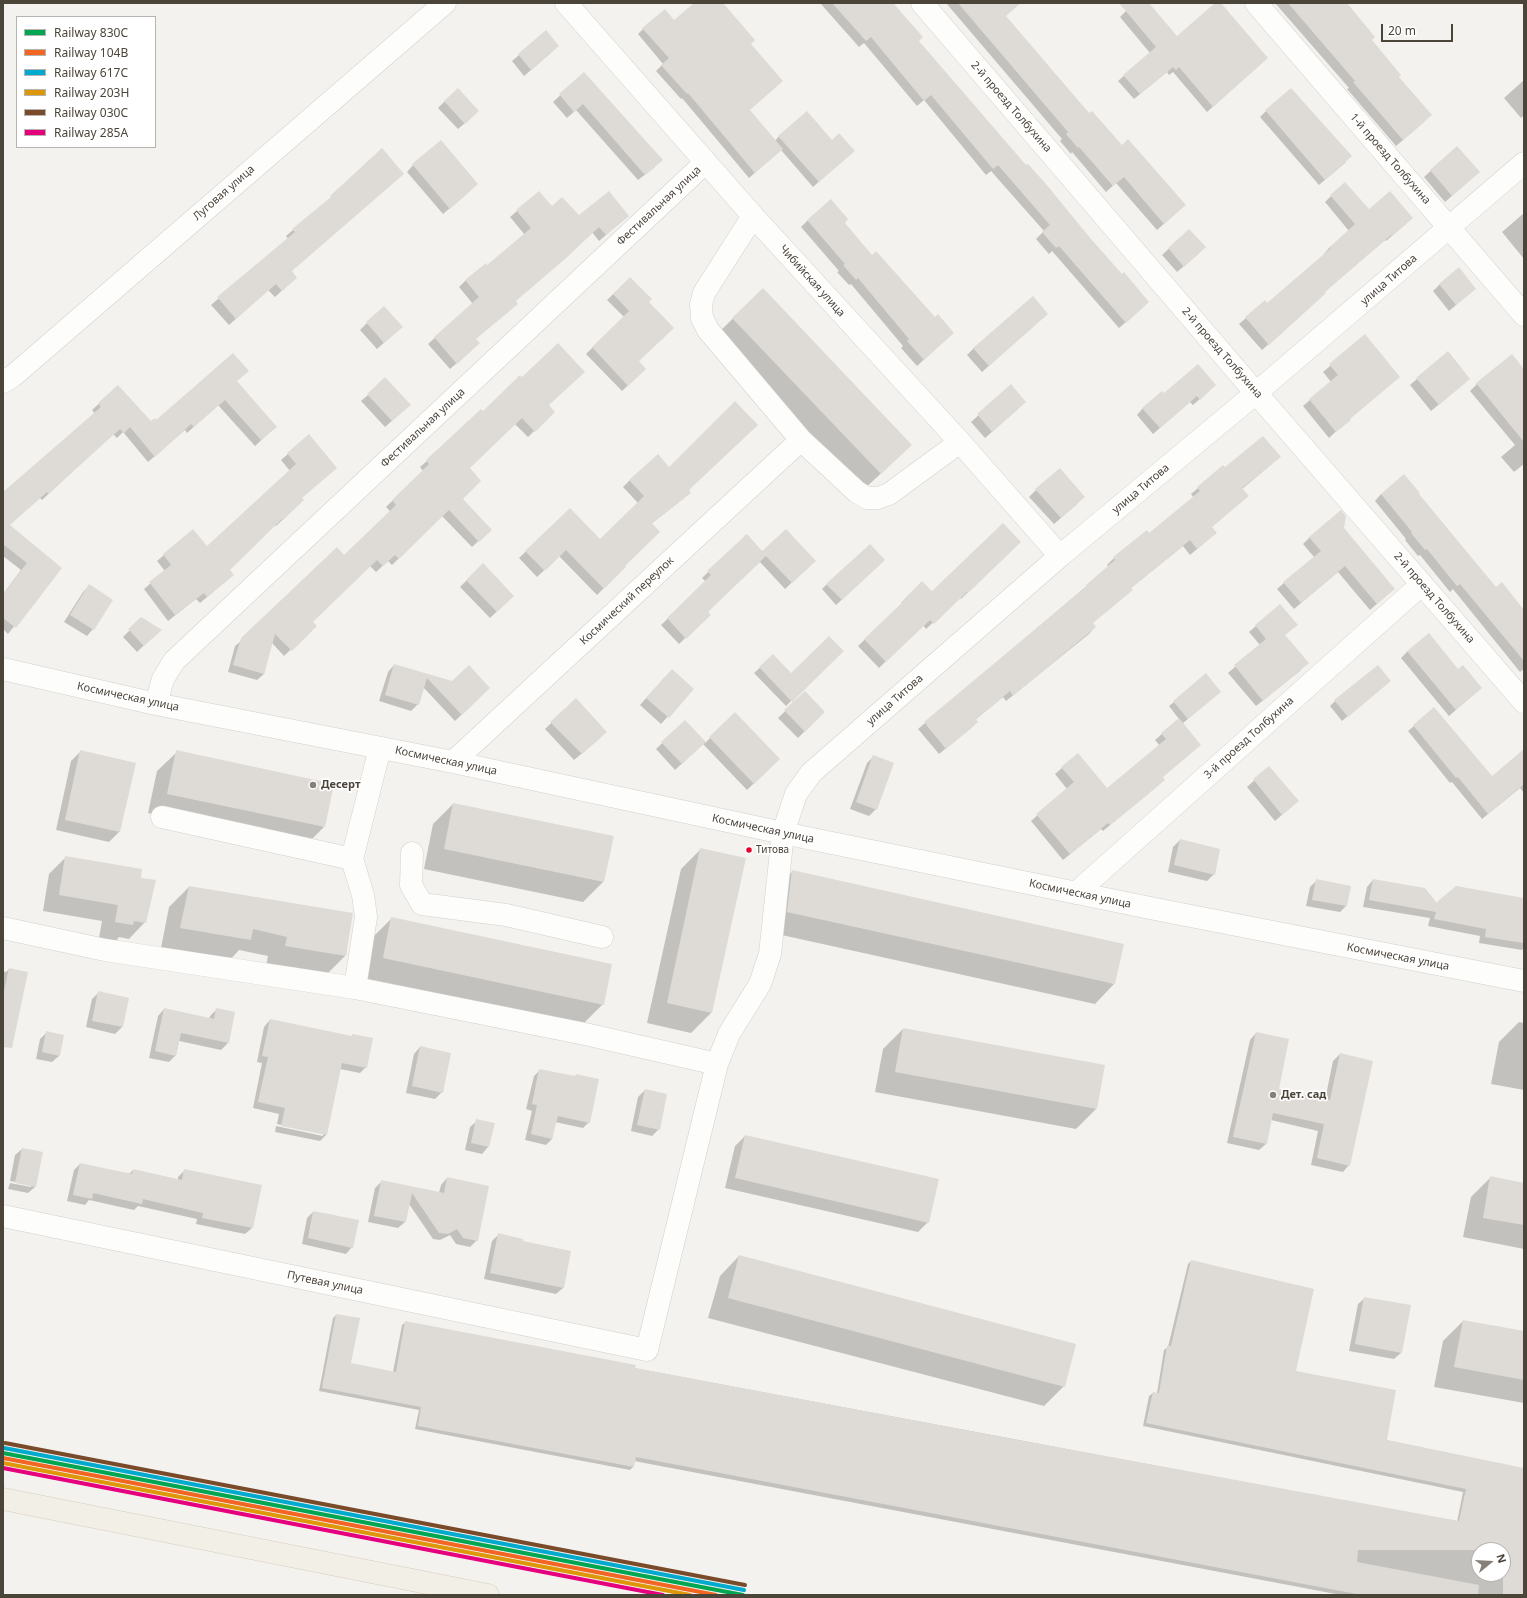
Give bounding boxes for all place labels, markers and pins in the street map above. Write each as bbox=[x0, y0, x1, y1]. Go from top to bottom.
place label: Десерт bbox=[321, 778, 360, 792]
marker: Десерт bbox=[308, 780, 318, 790]
place label: Титова bbox=[756, 844, 789, 856]
marker: Титова bbox=[744, 845, 754, 855]
place label: Дет. сад bbox=[1281, 1088, 1326, 1102]
marker: Дет. сад bbox=[1268, 1090, 1278, 1100]

